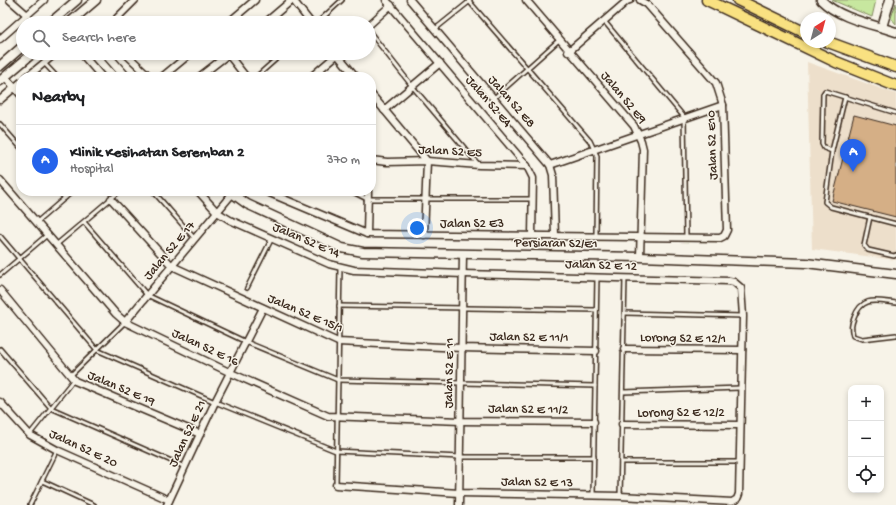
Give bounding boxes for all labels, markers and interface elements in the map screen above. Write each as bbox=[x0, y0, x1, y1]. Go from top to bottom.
north arrow bbox=[800, 12, 836, 48]
search box bbox=[16, 16, 376, 60]
icon: search bbox=[30, 27, 52, 49]
text: Search here bbox=[62, 29, 136, 47]
street label: Jalan S2 E9 bbox=[597, 69, 649, 128]
street label: Jalan S2 E4 bbox=[462, 73, 514, 131]
street label: Jalan S2 E8 bbox=[484, 73, 538, 131]
text: Nearby bbox=[32, 88, 85, 108]
street label: Jalan S2 E10 bbox=[704, 109, 722, 180]
pin: A bbox=[840, 139, 866, 172]
street label: Jalan S2 E5 bbox=[418, 143, 482, 161]
text: Klinik Kesihatan Seremban 2 bbox=[70, 144, 244, 162]
text: A bbox=[41, 153, 49, 168]
text: 370 m bbox=[327, 153, 360, 168]
text: Hospital bbox=[70, 162, 114, 177]
street label: Jalan S2 E3 bbox=[440, 217, 504, 232]
street label: Jalan S2 E 17 bbox=[141, 218, 200, 283]
your location bbox=[407, 218, 427, 238]
street label: Jalan S2 E 14 bbox=[270, 220, 342, 262]
street label: Persiaran S2/E1 bbox=[513, 236, 598, 252]
street label: Jalan S2 E 12 bbox=[565, 257, 638, 275]
street label: Jalan S2 E 15/1 bbox=[265, 291, 345, 337]
street label: Jalan S2 E 16 bbox=[169, 326, 241, 370]
street label: Jalan S2 E 11/1 bbox=[489, 330, 569, 346]
street label: Lorong S2 E 12/1 bbox=[640, 331, 726, 347]
street label: Jalan S2 E 11 bbox=[442, 338, 458, 408]
street label: Jalan S2 E 19 bbox=[85, 368, 157, 410]
map controls bbox=[848, 385, 884, 493]
button: + bbox=[848, 385, 884, 421]
street label: Jalan S2 E 21 bbox=[166, 398, 210, 470]
street label: Jalan S2 E 11/2 bbox=[488, 402, 569, 418]
street label: Lorong S2 E 12/2 bbox=[637, 406, 725, 421]
button: − bbox=[848, 421, 884, 457]
street label: Jalan S2 E 20 bbox=[46, 427, 120, 472]
button: locate bbox=[848, 457, 884, 493]
street label: Jalan S2 E 13 bbox=[501, 475, 573, 491]

